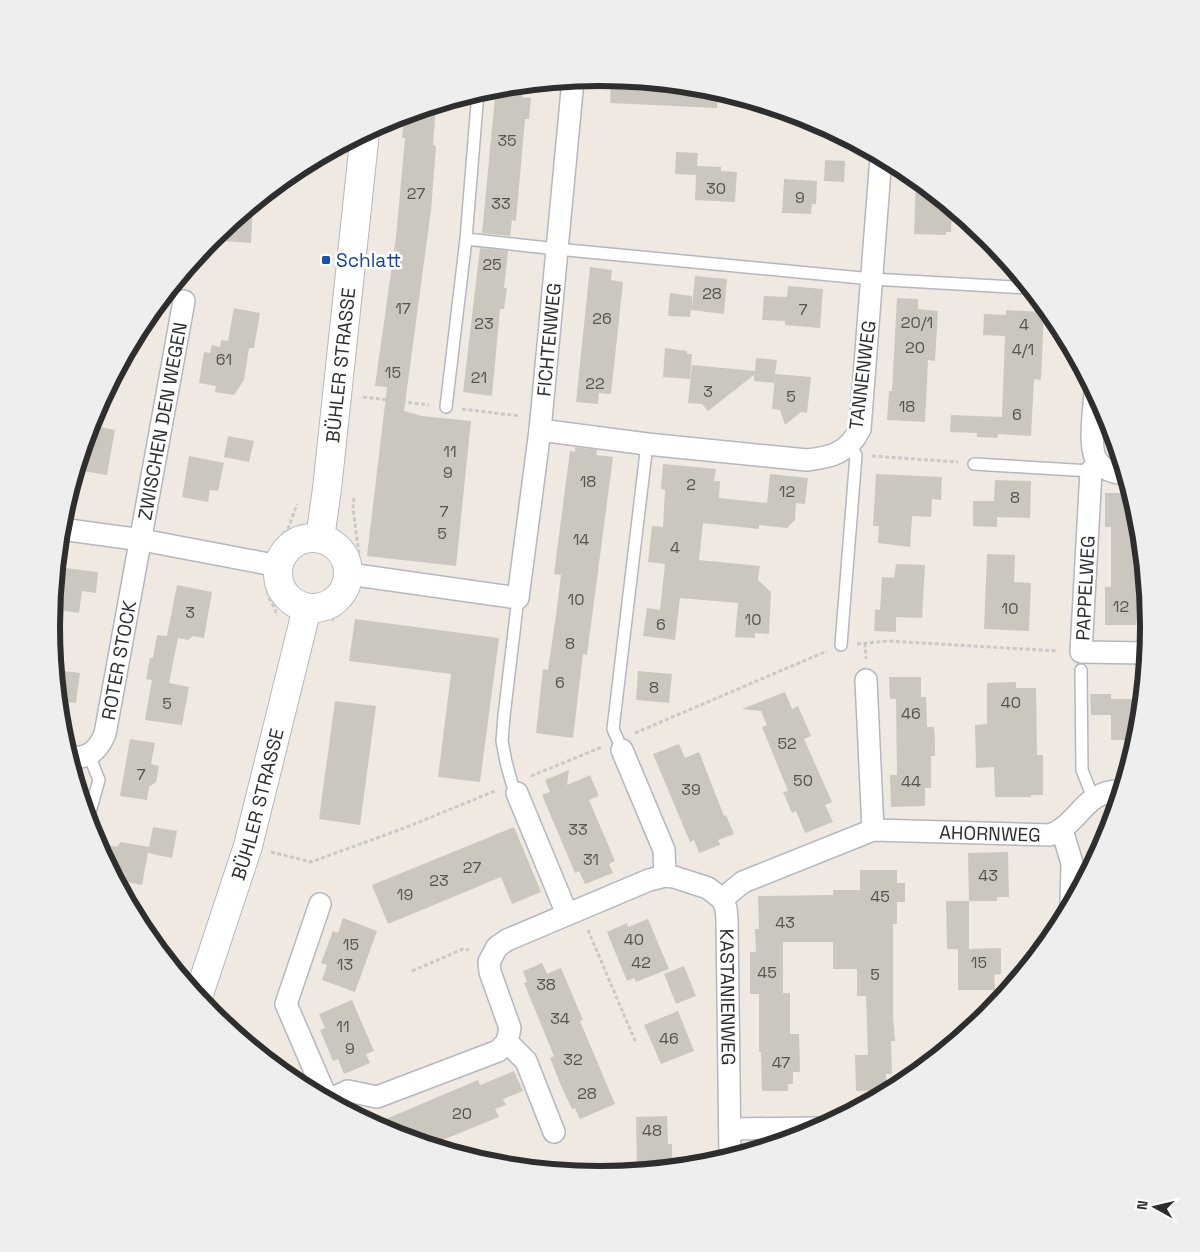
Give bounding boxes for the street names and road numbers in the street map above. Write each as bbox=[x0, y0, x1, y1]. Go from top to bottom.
street label: FICHTENWEG bbox=[531, 282, 567, 397]
street label: BÜHLER STRASSE bbox=[320, 286, 361, 444]
street label: TANNENWEG bbox=[843, 319, 882, 431]
street label: ZWISCHEN DEN WEGEN bbox=[132, 320, 193, 522]
street label: PAPPELWEG bbox=[1070, 535, 1101, 641]
street label: ROTER STOCK bbox=[96, 598, 142, 722]
street label: BÜHLER STRASSE bbox=[226, 726, 290, 883]
street label: AHORNWEG bbox=[939, 820, 1041, 848]
street label: KASTANIENWEG bbox=[714, 929, 741, 1066]

